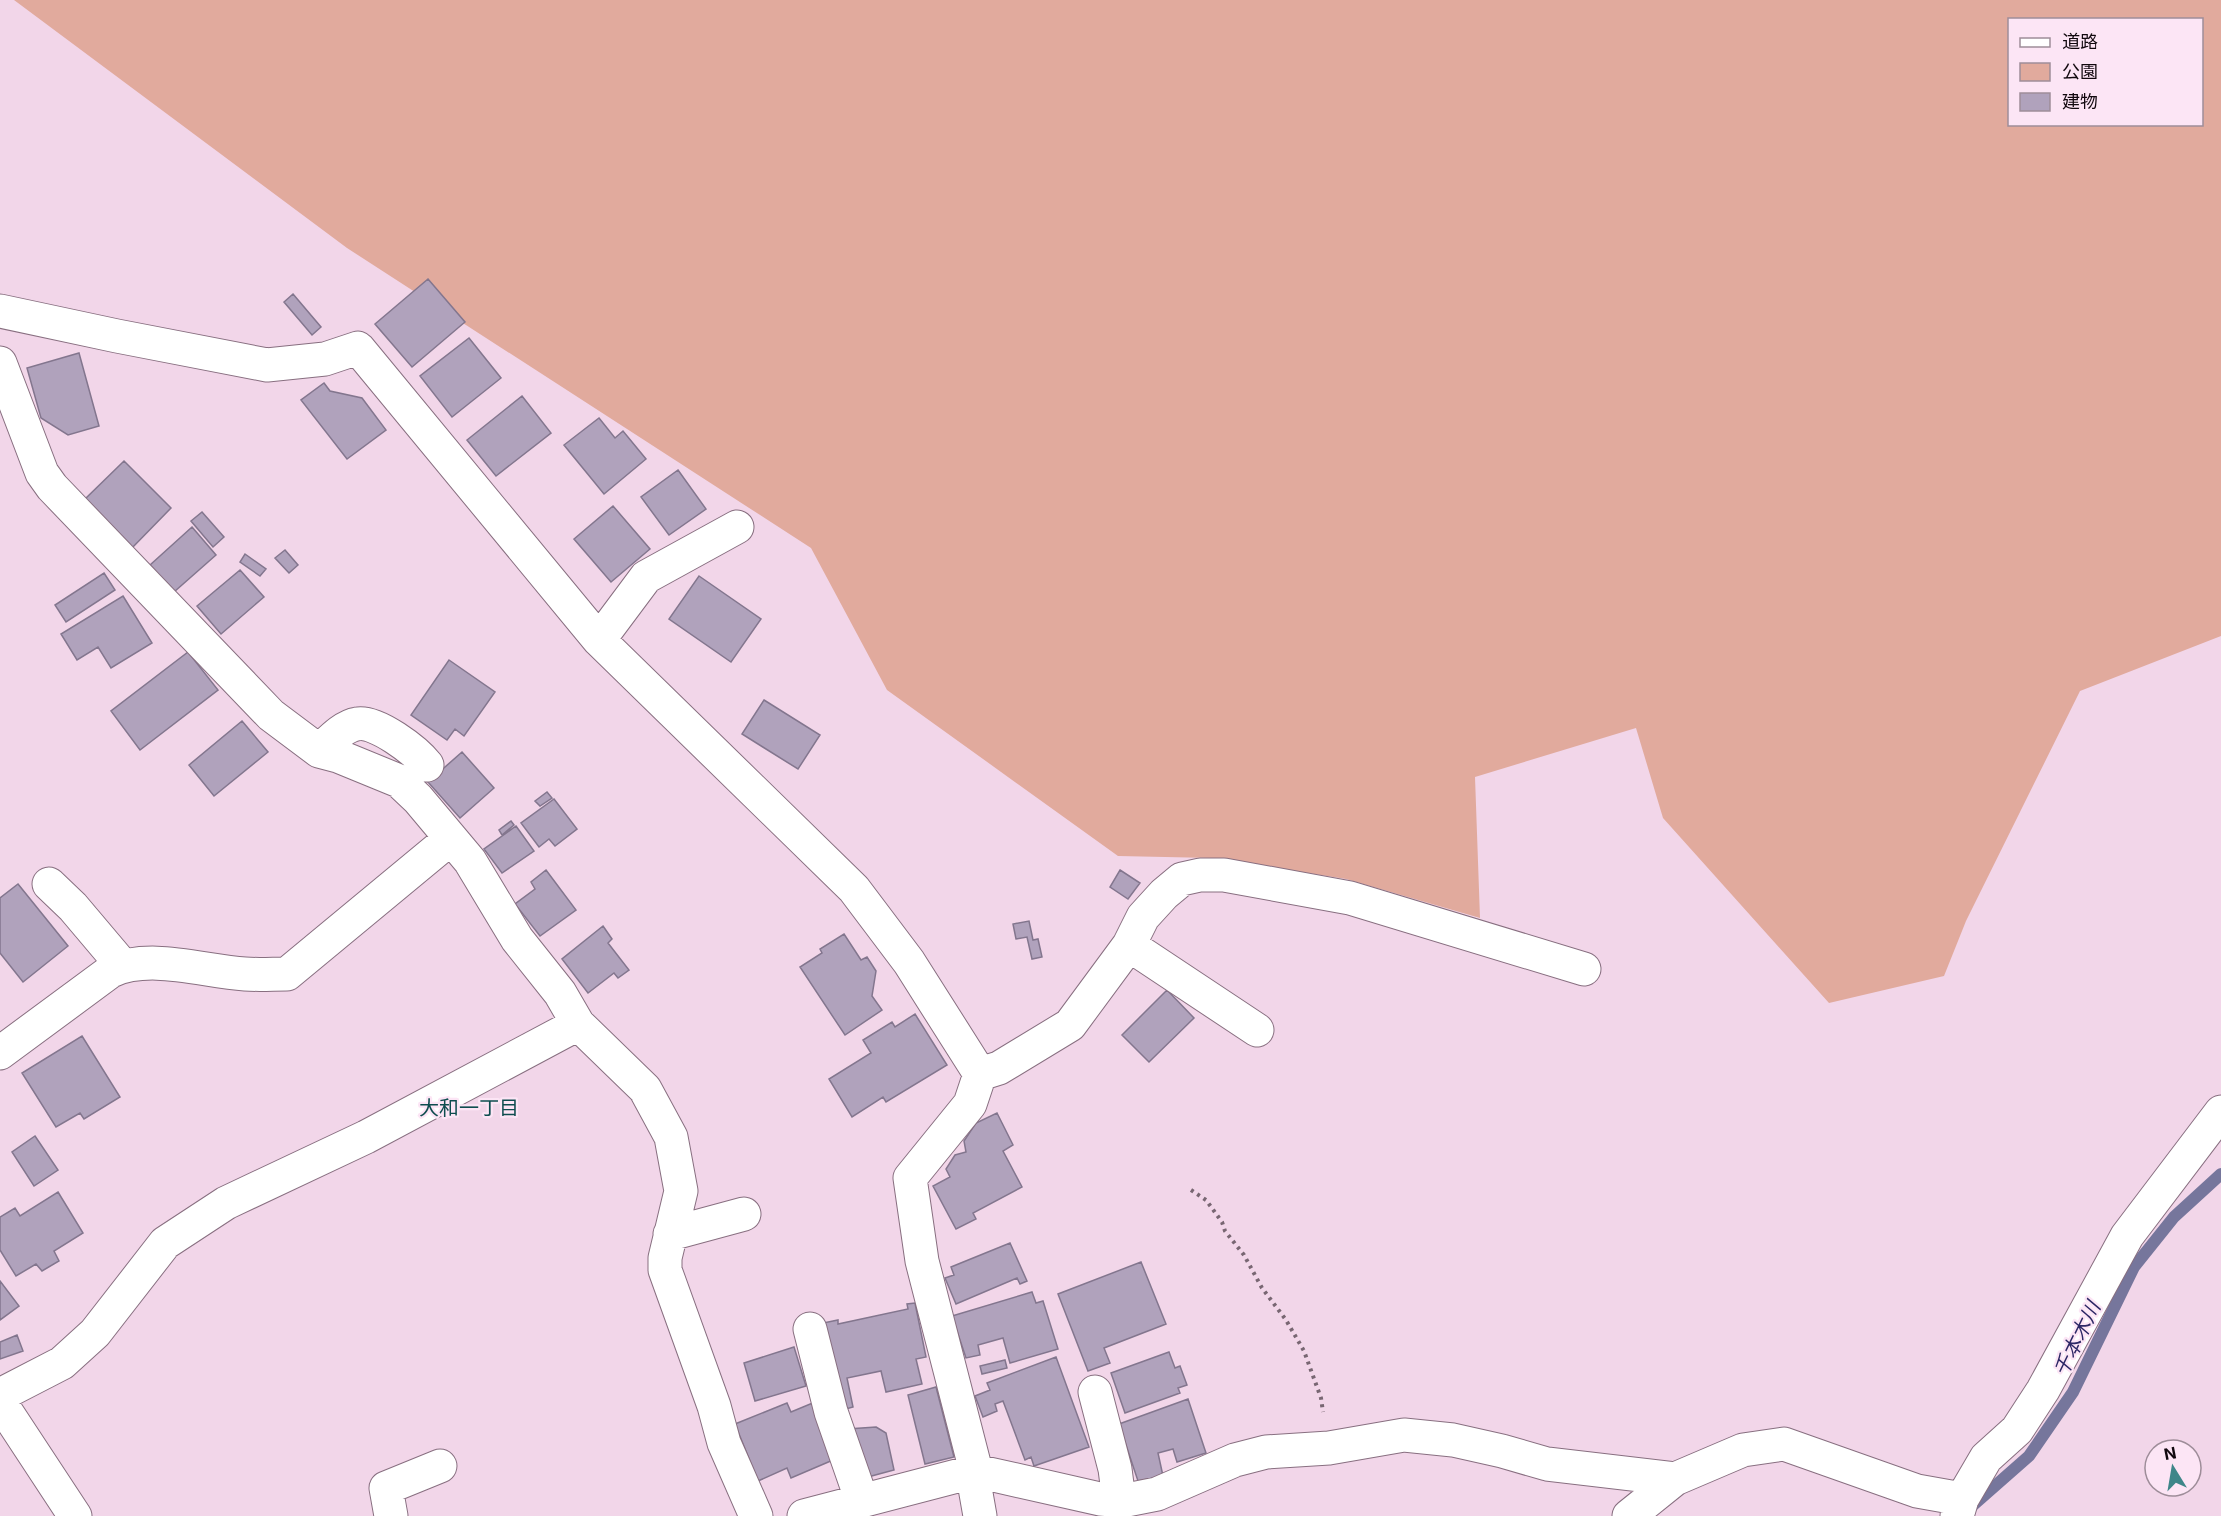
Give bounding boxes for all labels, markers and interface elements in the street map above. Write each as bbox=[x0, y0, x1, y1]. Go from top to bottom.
legend bbox=[2008, 18, 2203, 126]
text: 道路 bbox=[2062, 31, 2098, 52]
text: 公園 bbox=[2062, 61, 2098, 82]
text: 建物 bbox=[2062, 91, 2098, 112]
district label: 大和一丁目 bbox=[419, 1096, 519, 1120]
water label: 千本木川 bbox=[2049, 1296, 2106, 1380]
north arrow bbox=[2143, 1438, 2203, 1498]
text: N bbox=[2162, 1442, 2178, 1464]

